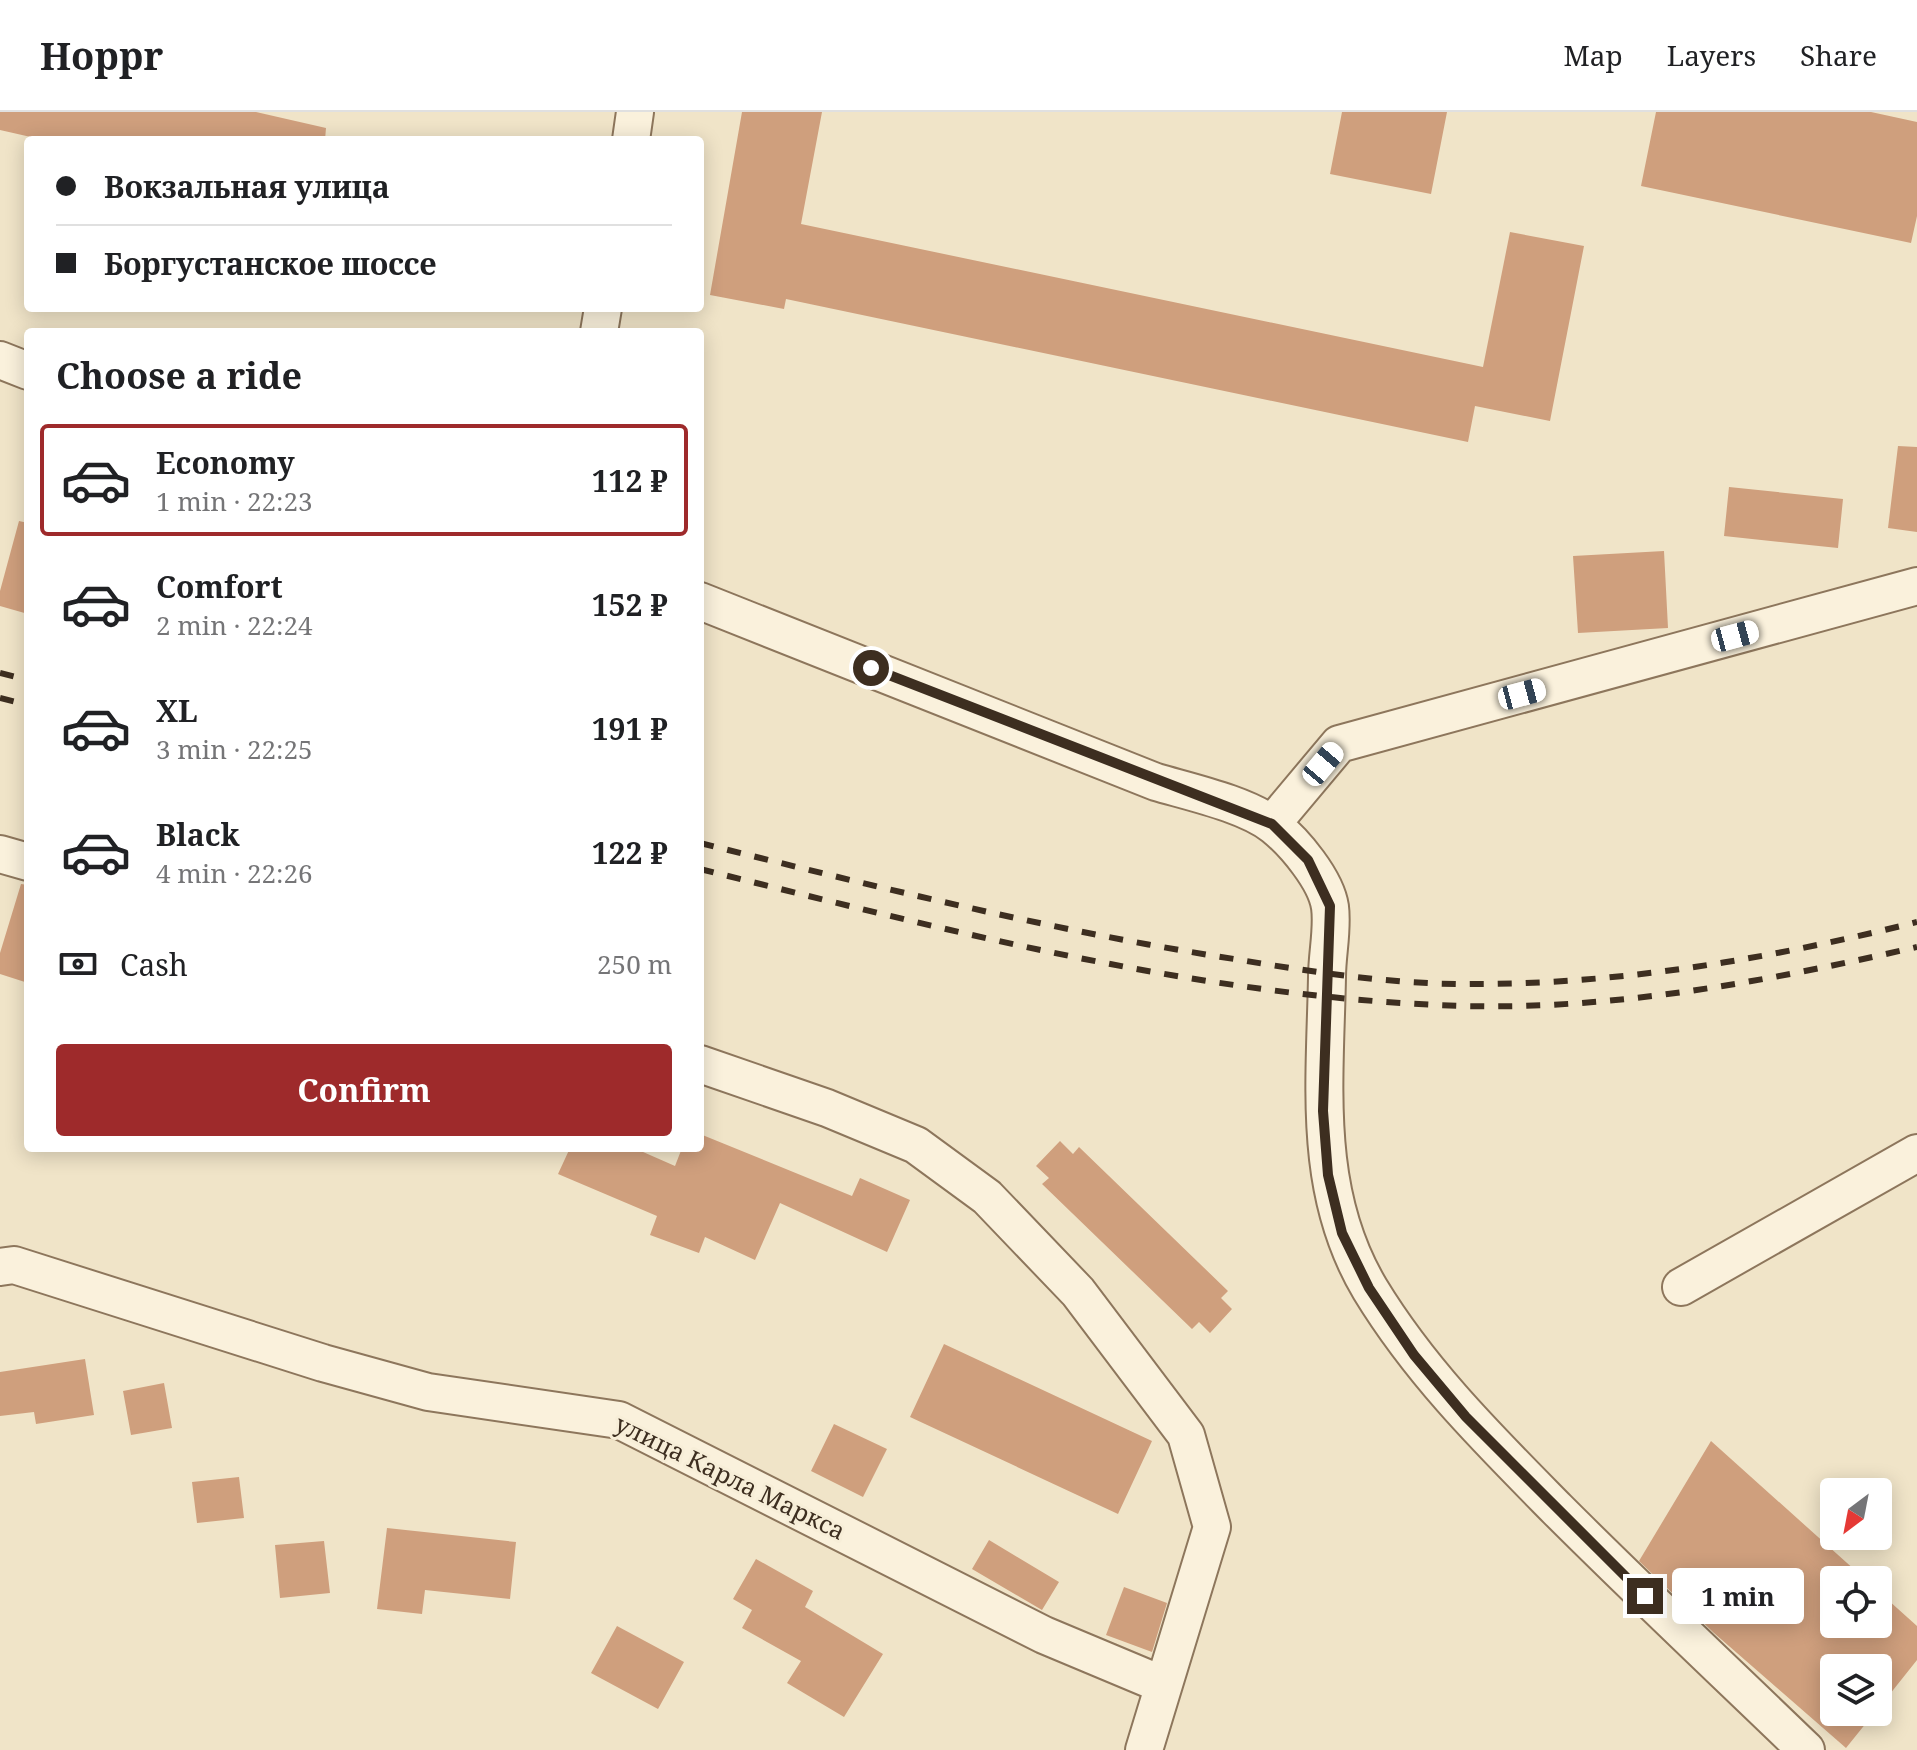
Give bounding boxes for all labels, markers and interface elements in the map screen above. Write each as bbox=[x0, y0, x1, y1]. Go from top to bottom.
text: Hoppr bbox=[40, 29, 163, 81]
text: Map bbox=[1564, 36, 1623, 74]
text: Layers bbox=[1667, 36, 1756, 74]
text: Share bbox=[1800, 36, 1877, 74]
text: Вокзальная улица bbox=[104, 166, 390, 207]
text: Боргустанское шоссе bbox=[104, 243, 436, 284]
text: Choose a ride bbox=[56, 351, 302, 400]
text: Economy bbox=[156, 442, 295, 483]
icon: car bbox=[60, 444, 132, 516]
text: 112 ₽ bbox=[592, 460, 668, 501]
text: 1 min · 22:23 bbox=[156, 483, 313, 519]
text: Comfort bbox=[156, 566, 283, 607]
icon: car bbox=[60, 568, 132, 640]
text: 152 ₽ bbox=[592, 584, 668, 625]
text: 2 min · 22:24 bbox=[156, 607, 313, 643]
car bbox=[1709, 618, 1761, 654]
route start bbox=[853, 650, 889, 686]
car bbox=[1496, 676, 1548, 712]
text: XL bbox=[156, 690, 198, 731]
icon: car bbox=[60, 692, 132, 764]
text: 191 ₽ bbox=[592, 708, 668, 749]
text: 3 min · 22:25 bbox=[156, 731, 313, 767]
car bbox=[1298, 738, 1348, 790]
text: Black bbox=[156, 814, 240, 855]
icon: car bbox=[60, 816, 132, 888]
text: 122 ₽ bbox=[592, 832, 668, 873]
text: 4 min · 22:26 bbox=[156, 855, 313, 891]
icon: cash bbox=[56, 942, 100, 986]
text: Cash bbox=[120, 944, 188, 985]
text: 250 m bbox=[597, 946, 672, 982]
button: Confirm bbox=[56, 1044, 672, 1136]
street label: улица Карла Маркса bbox=[610, 1407, 851, 1547]
north arrow bbox=[1820, 1478, 1892, 1550]
map controls bbox=[1820, 1478, 1892, 1726]
button: locate bbox=[1820, 1566, 1892, 1638]
callout: 1 min bbox=[1673, 1568, 1805, 1624]
route end bbox=[1627, 1578, 1663, 1614]
text: 1 min bbox=[1701, 1578, 1775, 1614]
button: layers bbox=[1820, 1654, 1892, 1726]

